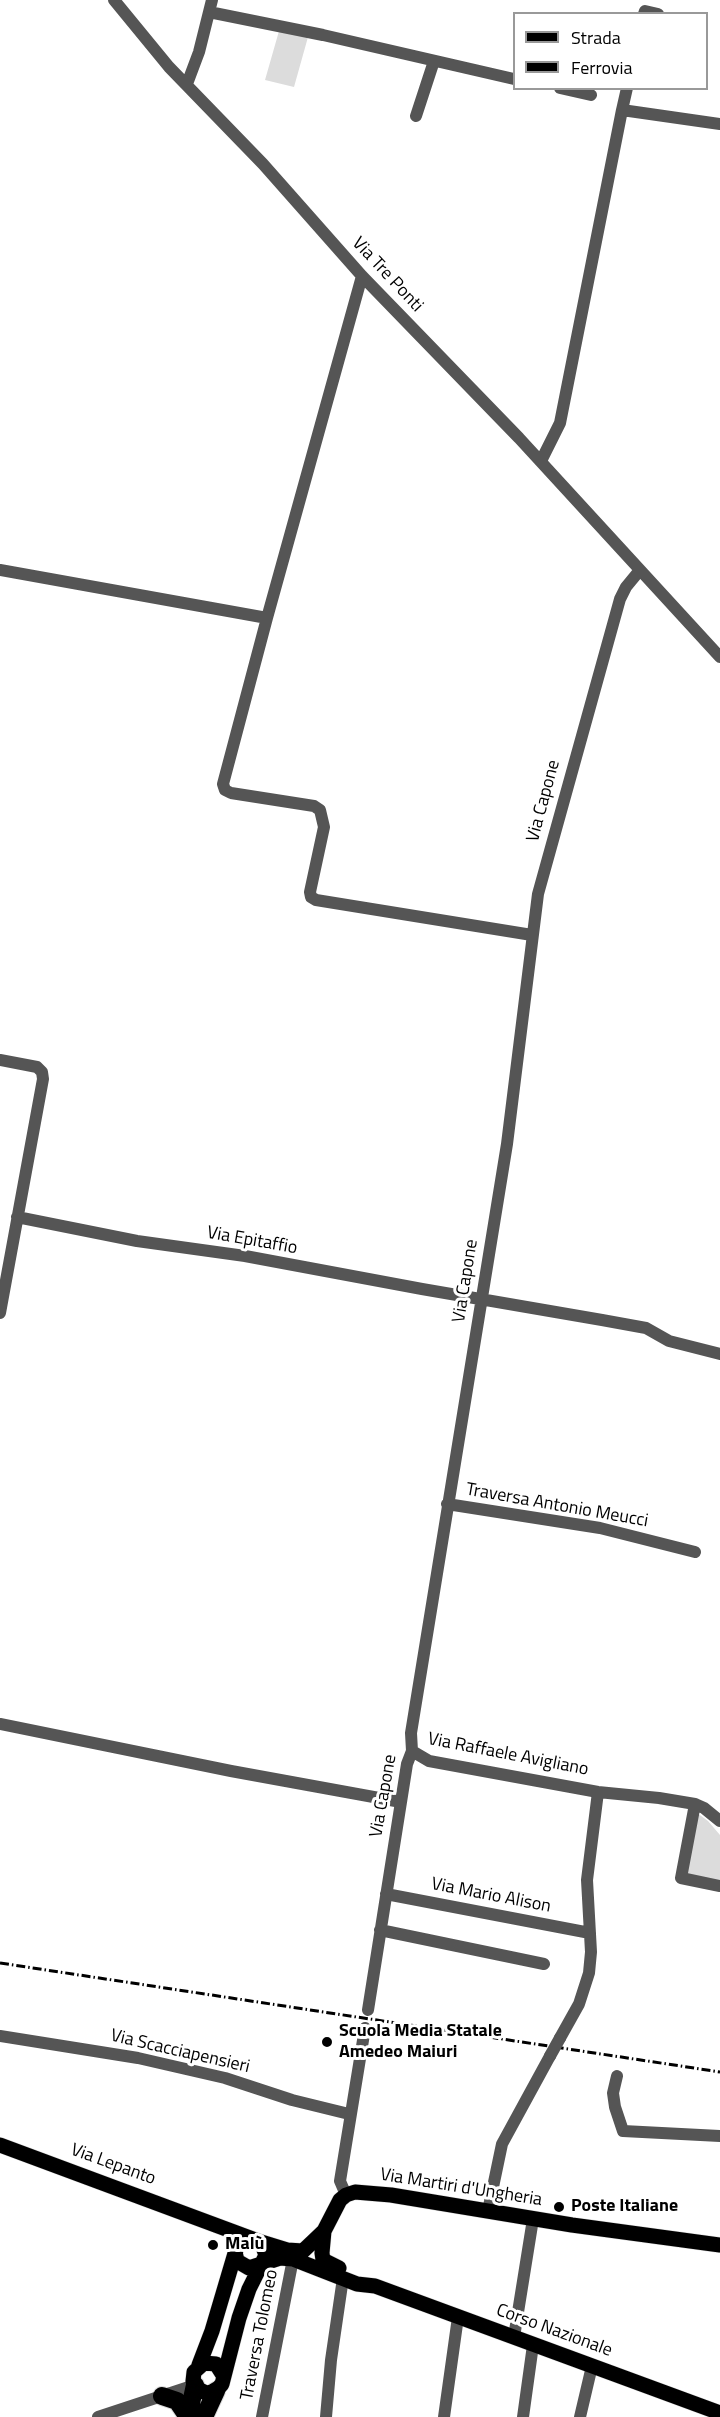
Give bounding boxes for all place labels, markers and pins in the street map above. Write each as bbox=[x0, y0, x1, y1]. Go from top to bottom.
place label: Scuola Media Statale Amedeo Maiuri bbox=[339, 2021, 502, 2064]
marker: Scuola Media Statale Amedeo Maiuri bbox=[320, 2035, 334, 2049]
place label: Poste Italiane bbox=[571, 2196, 678, 2218]
marker: Poste Italiane bbox=[552, 2200, 566, 2214]
place label: Malù bbox=[225, 2234, 264, 2256]
marker: Malù bbox=[206, 2238, 220, 2252]

